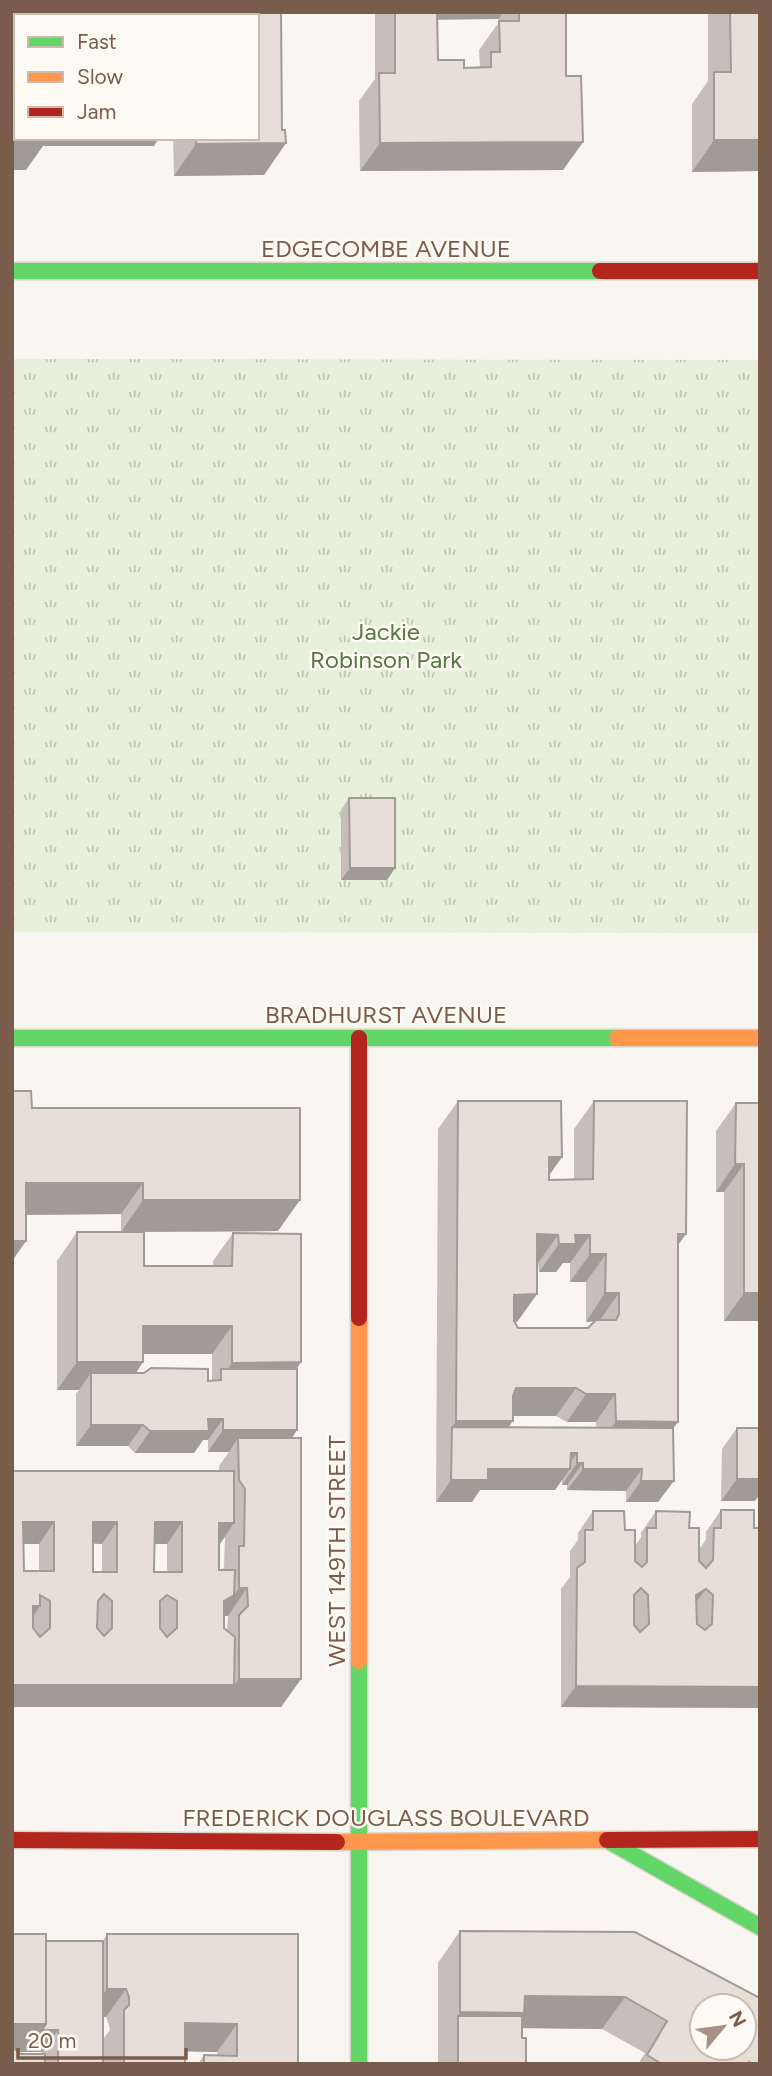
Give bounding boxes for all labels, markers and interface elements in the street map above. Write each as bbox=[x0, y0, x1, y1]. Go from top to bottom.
legend bbox=[14, 14, 259, 140]
text: Fast bbox=[77, 29, 117, 54]
text: Slow bbox=[77, 64, 123, 89]
text: Jam bbox=[77, 99, 116, 124]
street label: EDGECOMBE AVENUE bbox=[261, 234, 511, 263]
park label: Jackie Robinson Park bbox=[310, 617, 462, 674]
street label: BRADHURST AVENUE bbox=[265, 1000, 507, 1029]
street label: WEST 149TH STREET bbox=[322, 1435, 351, 1667]
street label: FREDERICK DOUGLASS BOULEVARD bbox=[182, 1803, 590, 1832]
north arrow bbox=[688, 1992, 758, 2062]
text: N bbox=[724, 2007, 751, 2031]
scale bar bbox=[18, 2016, 186, 2060]
text: 20 m bbox=[28, 2028, 76, 2053]

